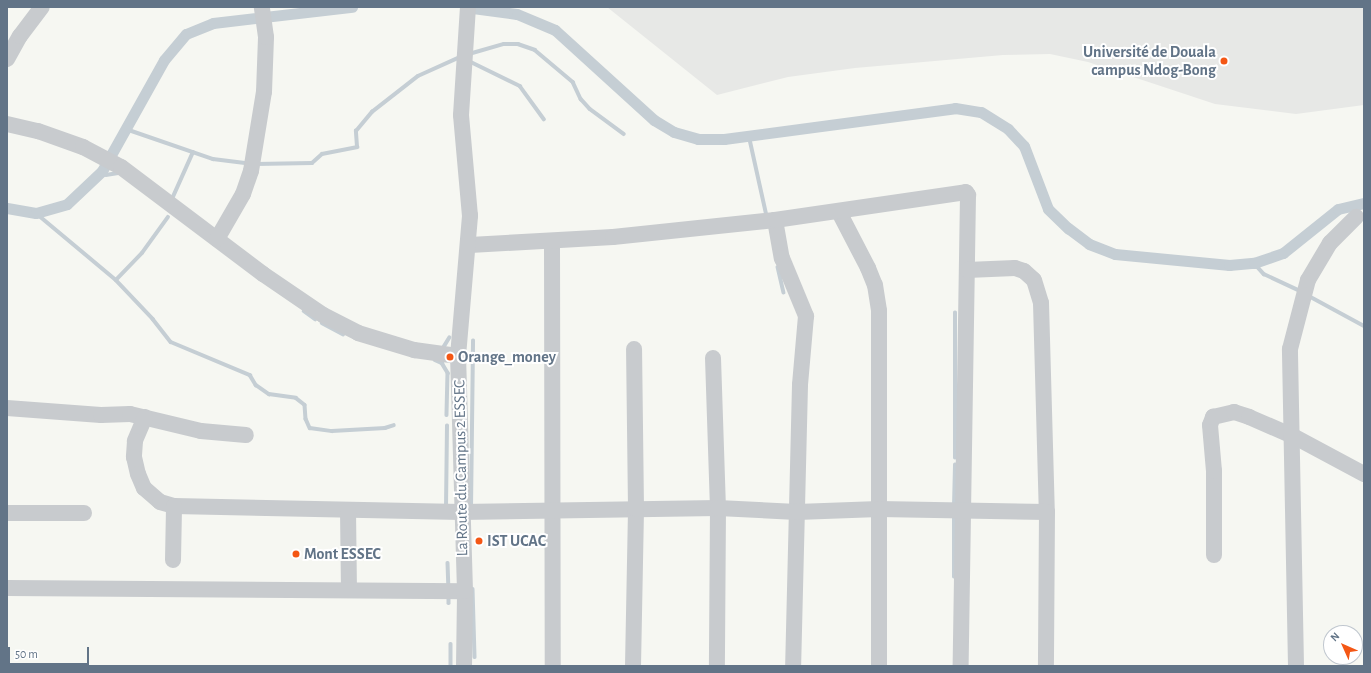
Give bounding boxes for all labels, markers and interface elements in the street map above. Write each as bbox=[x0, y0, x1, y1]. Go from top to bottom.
place label: Université de Douala campus Ndog-Bong bbox=[1083, 42, 1216, 80]
marker: Université de Douala campus Ndog-Bong bbox=[1219, 56, 1229, 66]
place label: Orange_money bbox=[458, 347, 556, 367]
marker: Orange_money bbox=[445, 352, 455, 362]
street label: La Route du Campus 2 ESSEC bbox=[450, 379, 472, 557]
place label: IST UCAC bbox=[487, 531, 546, 551]
marker: IST UCAC bbox=[474, 536, 484, 546]
place label: Mont ESSEC bbox=[304, 544, 381, 564]
marker: Mont ESSEC bbox=[291, 549, 301, 559]
north arrow bbox=[1323, 625, 1363, 665]
text: N bbox=[1328, 630, 1341, 643]
scale bar bbox=[10, 639, 91, 665]
text: 50 m bbox=[15, 648, 38, 660]

